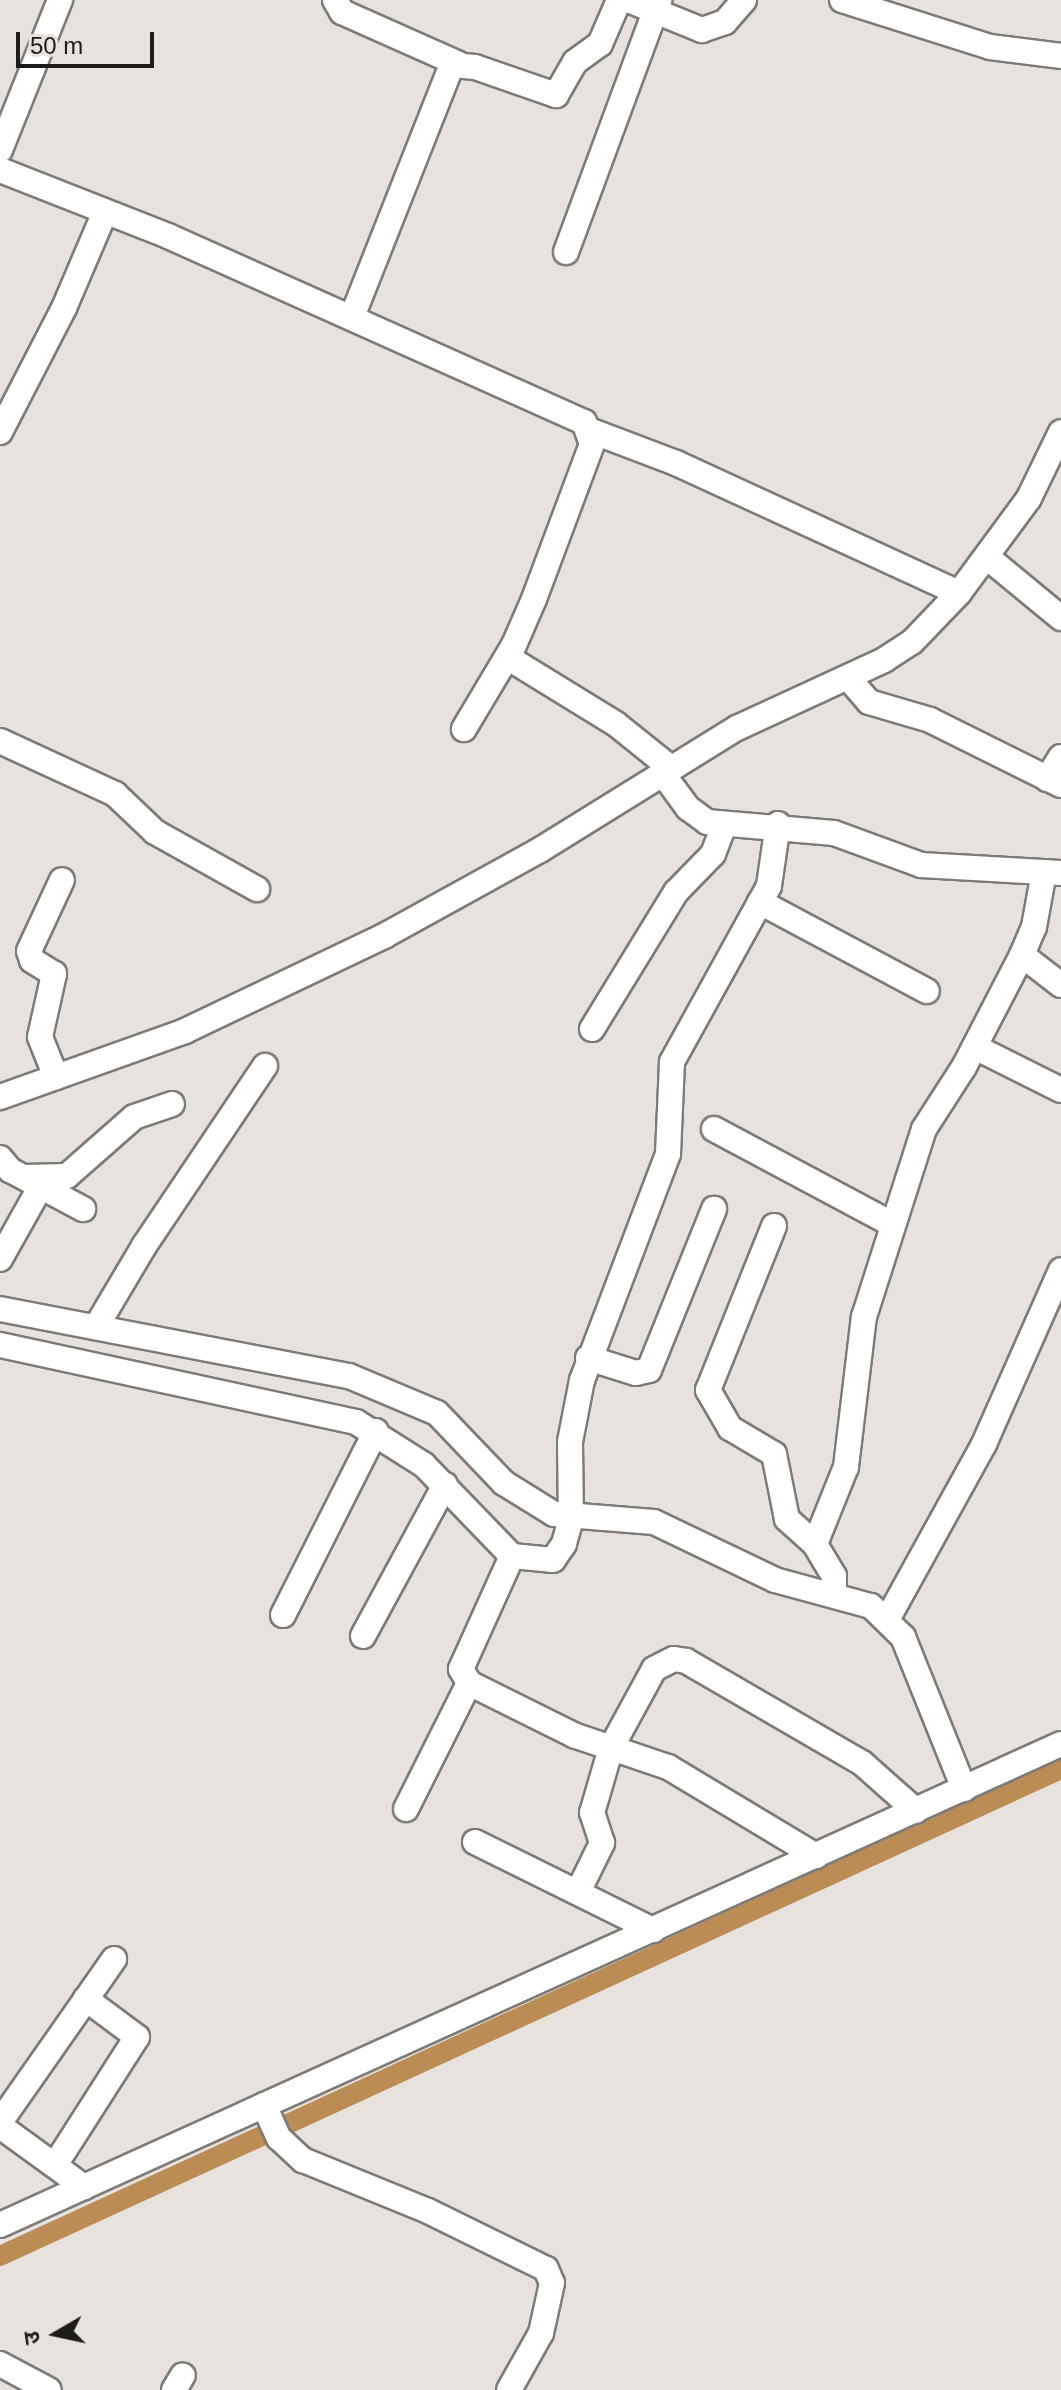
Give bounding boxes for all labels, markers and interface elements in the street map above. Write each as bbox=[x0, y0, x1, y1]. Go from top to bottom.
scale bar bbox=[20, 16, 158, 66]
text: 50 m bbox=[30, 32, 83, 59]
north arrow bbox=[16, 2294, 96, 2374]
text: उ bbox=[18, 2330, 45, 2346]

